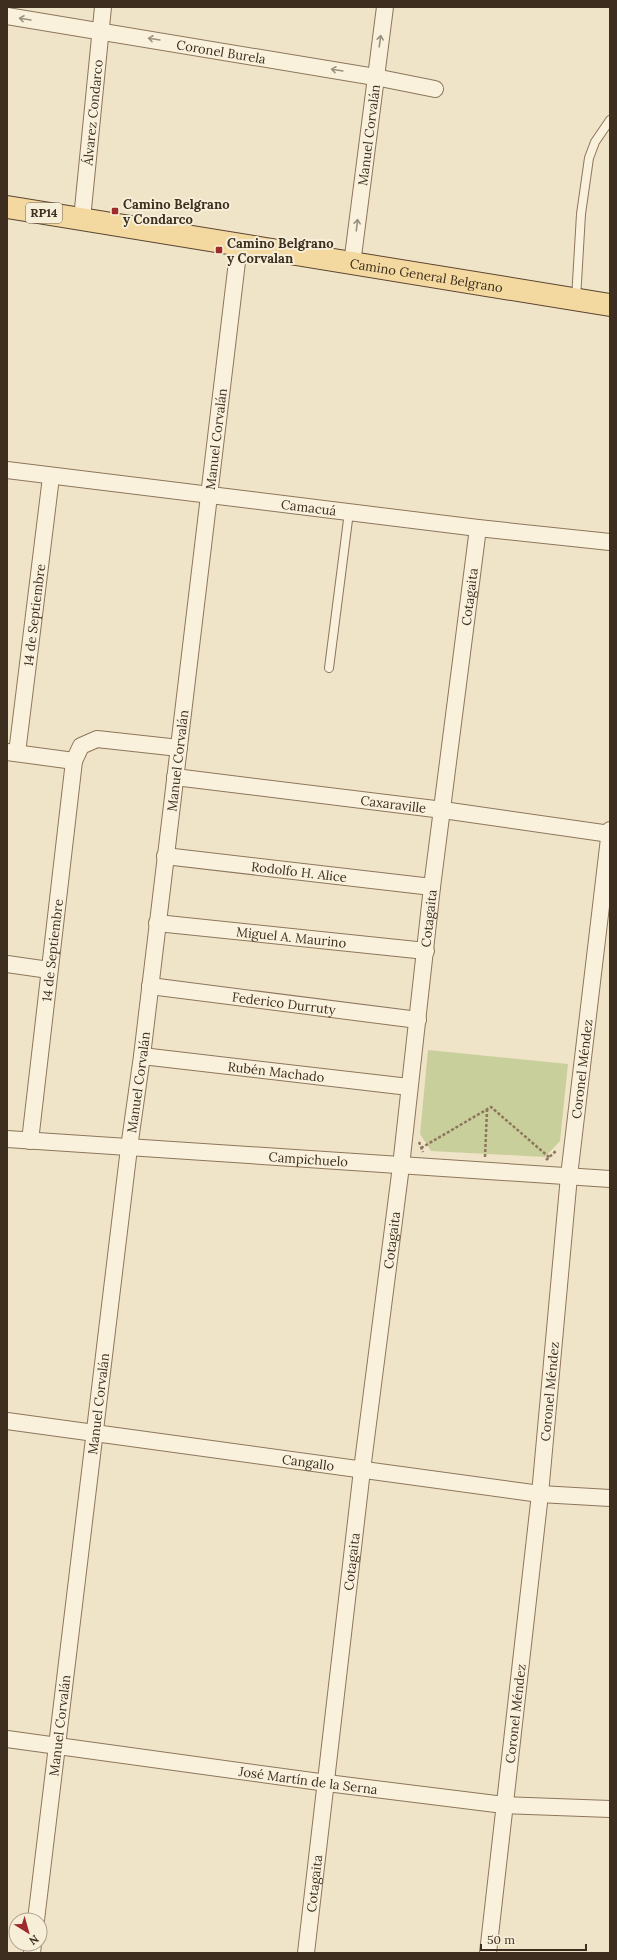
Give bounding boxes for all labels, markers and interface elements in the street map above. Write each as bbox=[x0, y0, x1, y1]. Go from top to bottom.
one-way arrow bbox=[19, 15, 32, 23]
one-way arrow bbox=[147, 35, 160, 43]
one-way arrow bbox=[376, 35, 384, 48]
street label: Coronel Burela bbox=[175, 36, 267, 68]
street label: Álvarez Condarco bbox=[79, 58, 107, 167]
one-way arrow bbox=[331, 66, 344, 74]
street label: Manuel Corvalán bbox=[354, 83, 384, 187]
place label: Camino Belgrano y Condarco bbox=[123, 196, 230, 228]
road number: RP14 bbox=[26, 203, 62, 223]
marker: Camino Belgrano y Condarco bbox=[110, 206, 120, 216]
one-way arrow bbox=[353, 219, 360, 232]
place label: Camino Belgrano y Corvalan bbox=[227, 235, 334, 267]
marker: Camino Belgrano y Corvalan bbox=[214, 245, 224, 255]
street label: Camino General Belgrano bbox=[349, 255, 505, 297]
street label: Manuel Corvalán bbox=[202, 387, 231, 491]
street label: Camacuá bbox=[280, 496, 338, 520]
street label: 14 de Septiembre bbox=[20, 563, 49, 667]
street label: Cotagaita bbox=[458, 567, 482, 627]
street label: Manuel Corvalán bbox=[163, 709, 192, 812]
street label: Caxaraville bbox=[360, 792, 427, 817]
street label: Rodolfo H. Alice bbox=[250, 858, 348, 886]
street label: Cotagaita bbox=[417, 888, 441, 948]
street label: 14 de Septiembre bbox=[38, 898, 67, 1003]
street label: Miguel A. Maurino bbox=[235, 923, 347, 952]
street label: Federico Durruty bbox=[231, 988, 337, 1019]
street label: Coronel Méndez bbox=[568, 1018, 597, 1120]
street label: Manuel Corvalán bbox=[123, 1031, 154, 1134]
street label: Rubén Machado bbox=[227, 1058, 326, 1086]
street label: Campichuelo bbox=[268, 1148, 349, 1171]
street label: Cotagaita bbox=[380, 1210, 404, 1270]
street label: Coronel Méndez bbox=[537, 1340, 563, 1442]
street label: Manuel Corvalán bbox=[84, 1352, 113, 1455]
street label: Cangallo bbox=[281, 1451, 336, 1475]
street label: Cotagaita bbox=[340, 1532, 364, 1591]
street label: Coronel Méndez bbox=[502, 1663, 530, 1764]
street label: Manuel Corvalán bbox=[45, 1674, 74, 1777]
street label: José Martín de la Serna bbox=[237, 1763, 379, 1798]
street label: Cotagaita bbox=[303, 1853, 326, 1913]
north arrow bbox=[8, 1912, 48, 1952]
scale bar bbox=[481, 1926, 586, 1952]
text: N bbox=[26, 1932, 42, 1948]
text: 50 m bbox=[487, 1932, 515, 1947]

